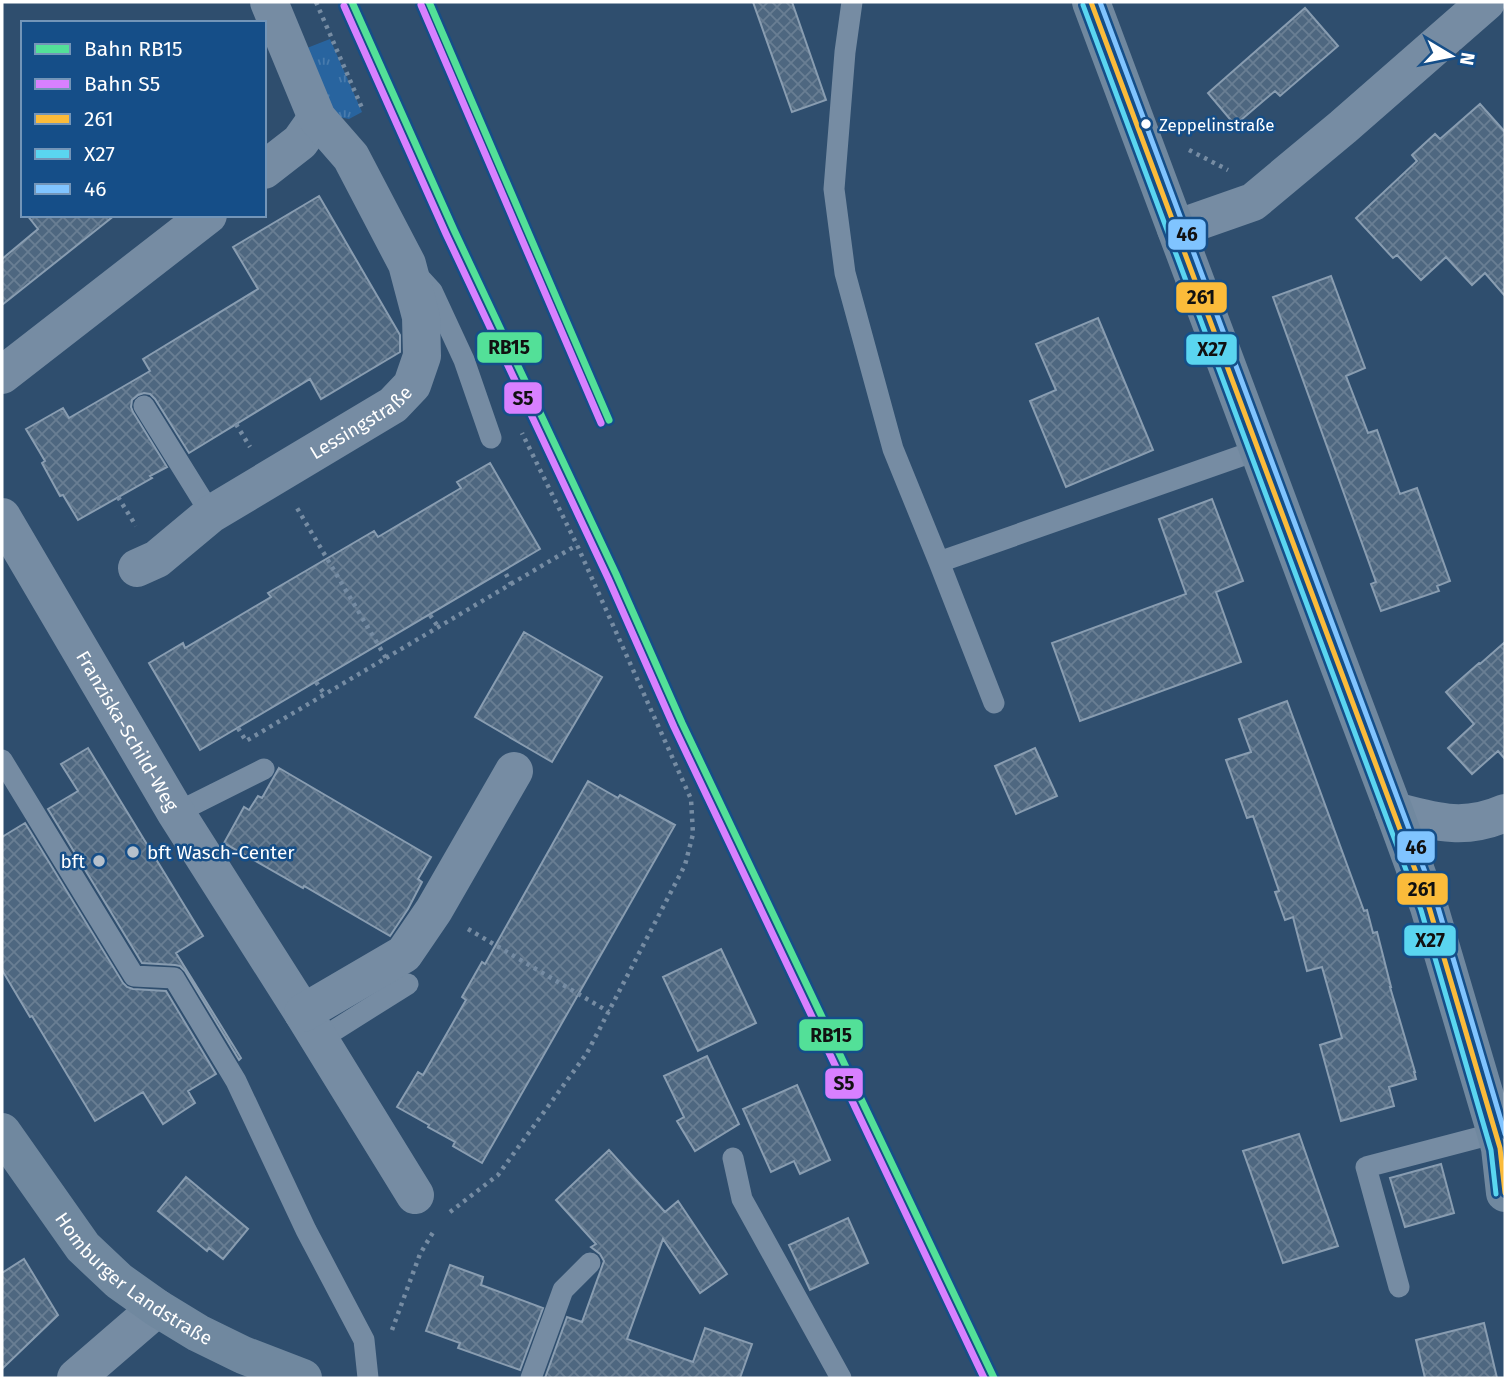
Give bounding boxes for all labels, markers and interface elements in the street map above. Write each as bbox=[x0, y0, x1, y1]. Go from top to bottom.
legend bbox=[21, 21, 266, 217]
north arrow bbox=[1416, 21, 1486, 91]
text: Bahn RB15 bbox=[84, 36, 183, 62]
text: N bbox=[1455, 51, 1480, 67]
text: Bahn S5 bbox=[84, 71, 160, 97]
text: 261 bbox=[84, 106, 114, 132]
place label: Zeppelinstraße bbox=[1159, 115, 1275, 136]
marker: Zeppelinstraße bbox=[1139, 117, 1153, 131]
text: X27 bbox=[84, 141, 115, 167]
text: 46 bbox=[84, 176, 106, 202]
line badge: 46 bbox=[1167, 218, 1207, 251]
text: 46 bbox=[1176, 223, 1198, 246]
line badge: 261 bbox=[1175, 281, 1228, 314]
text: 261 bbox=[1187, 286, 1215, 309]
line badge: RB15 bbox=[476, 331, 543, 364]
line badge: X27 bbox=[1185, 333, 1238, 366]
text: RB15 bbox=[488, 336, 530, 359]
text: X27 bbox=[1196, 338, 1227, 361]
street label: Lessingstraße bbox=[306, 381, 417, 464]
line badge: S5 bbox=[503, 381, 543, 415]
text: S5 bbox=[512, 387, 534, 410]
street label: Franziska-Schild-Weg bbox=[71, 647, 183, 815]
line badge: 46 bbox=[1396, 830, 1436, 864]
text: 46 bbox=[1405, 836, 1427, 859]
place label: bft Wasch-Center bbox=[147, 841, 295, 864]
marker: bft Wasch-Center bbox=[125, 844, 141, 860]
place label: bft bbox=[60, 850, 85, 873]
marker: bft bbox=[91, 853, 107, 869]
line badge: 261 bbox=[1396, 872, 1449, 906]
text: 261 bbox=[1408, 878, 1436, 901]
line badge: X27 bbox=[1403, 924, 1457, 957]
text: X27 bbox=[1414, 929, 1445, 952]
line badge: RB15 bbox=[798, 1018, 864, 1052]
text: RB15 bbox=[810, 1024, 852, 1047]
line badge: S5 bbox=[824, 1067, 864, 1100]
text: S5 bbox=[833, 1072, 855, 1095]
street label: Homburger Landstraße bbox=[50, 1208, 216, 1350]

